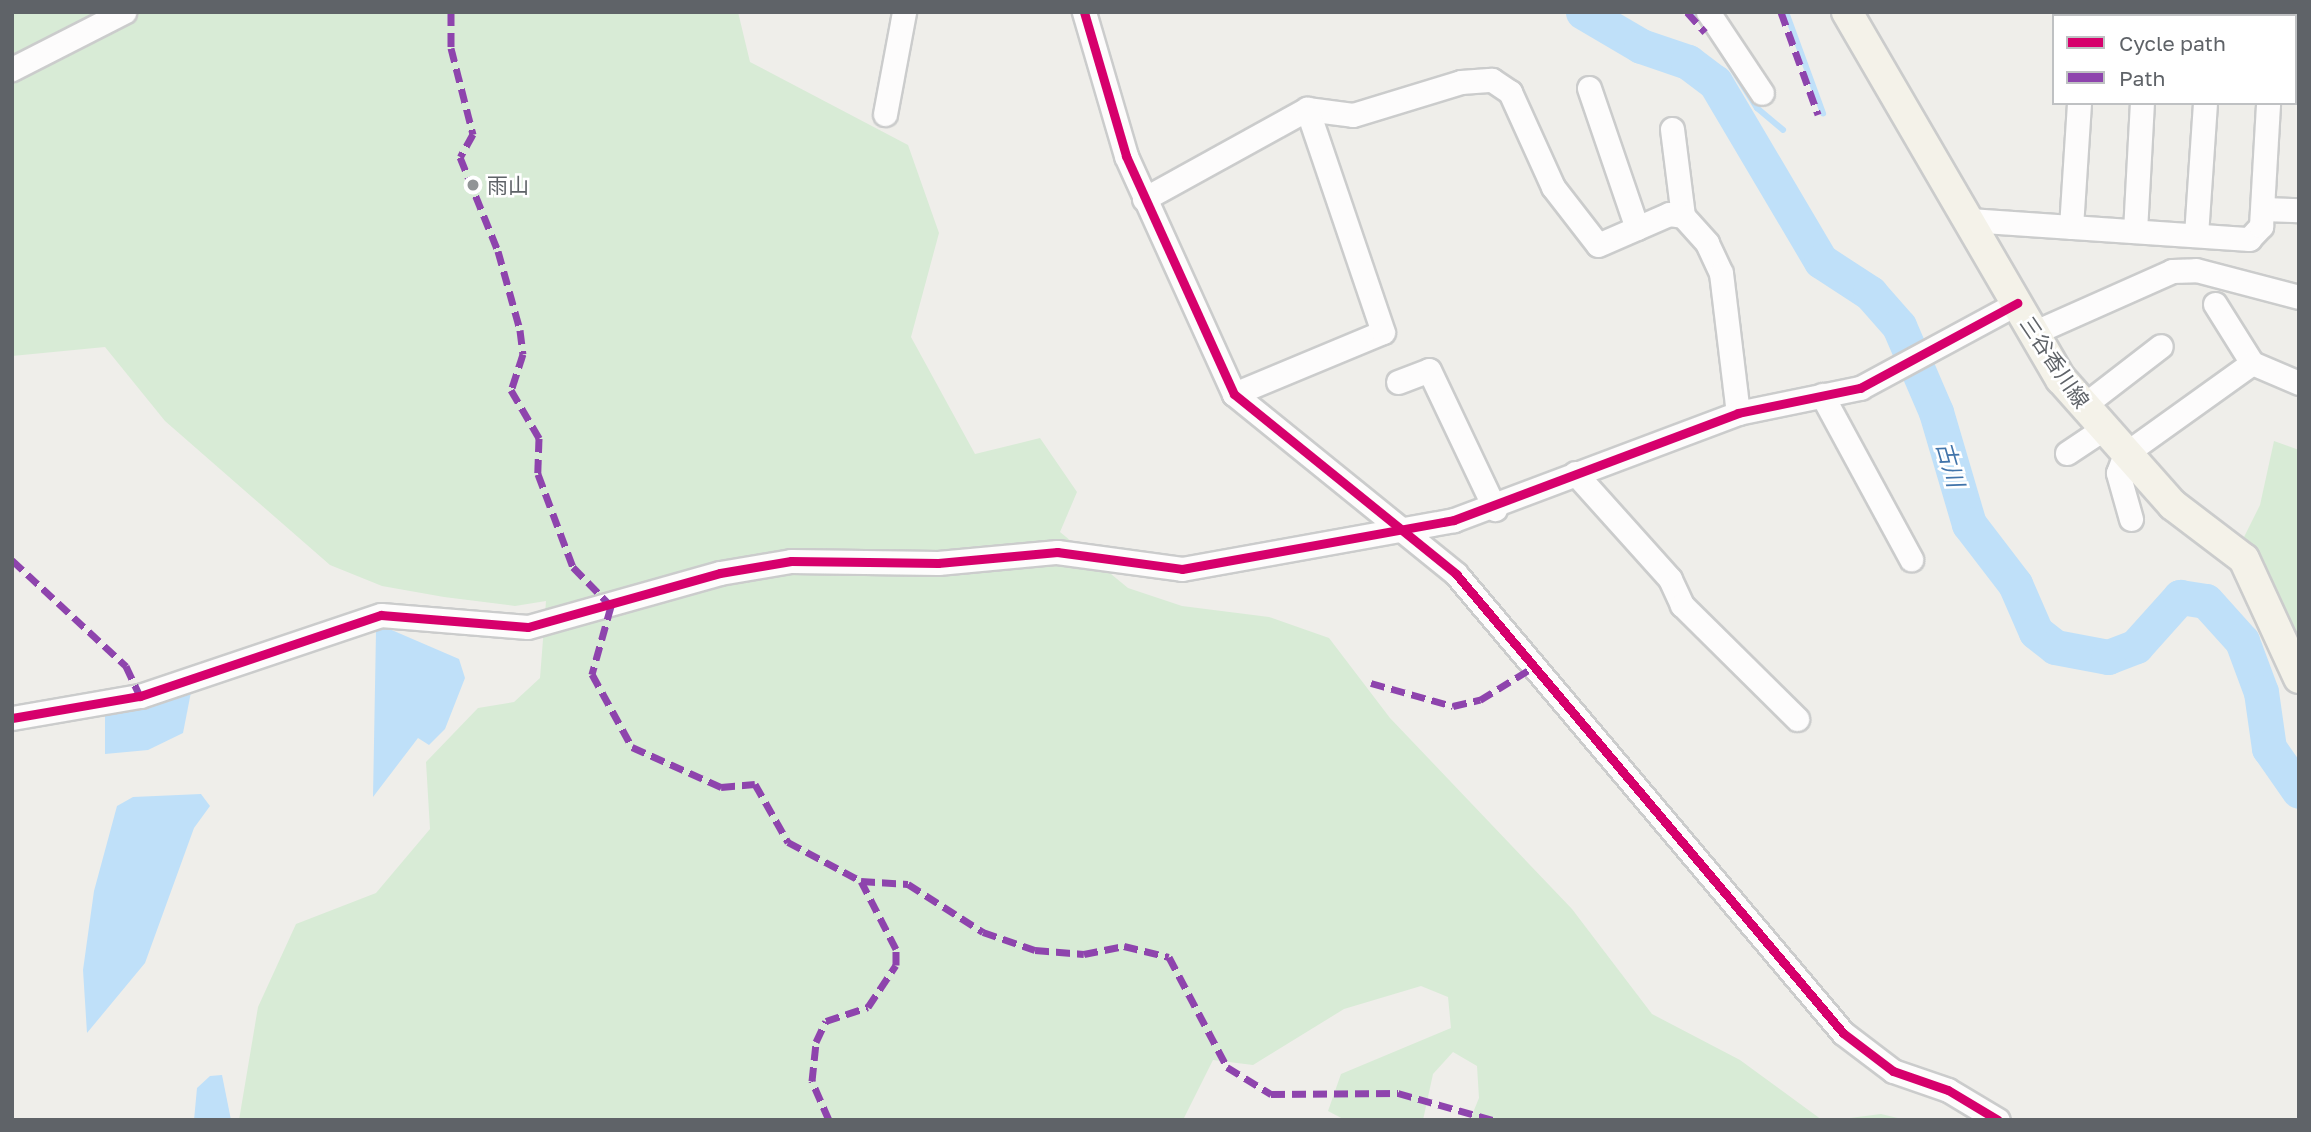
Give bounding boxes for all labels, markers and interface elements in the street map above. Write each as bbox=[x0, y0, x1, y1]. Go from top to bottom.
legend bbox=[2052, 14, 2297, 105]
text: Cycle path bbox=[2119, 30, 2226, 56]
text: Path bbox=[2119, 65, 2166, 91]
place label: 雨山 bbox=[487, 172, 529, 198]
marker: 雨山 bbox=[465, 177, 481, 193]
street label: 三谷香川線 bbox=[2015, 311, 2095, 413]
water label: 古川 bbox=[1931, 438, 1971, 490]

